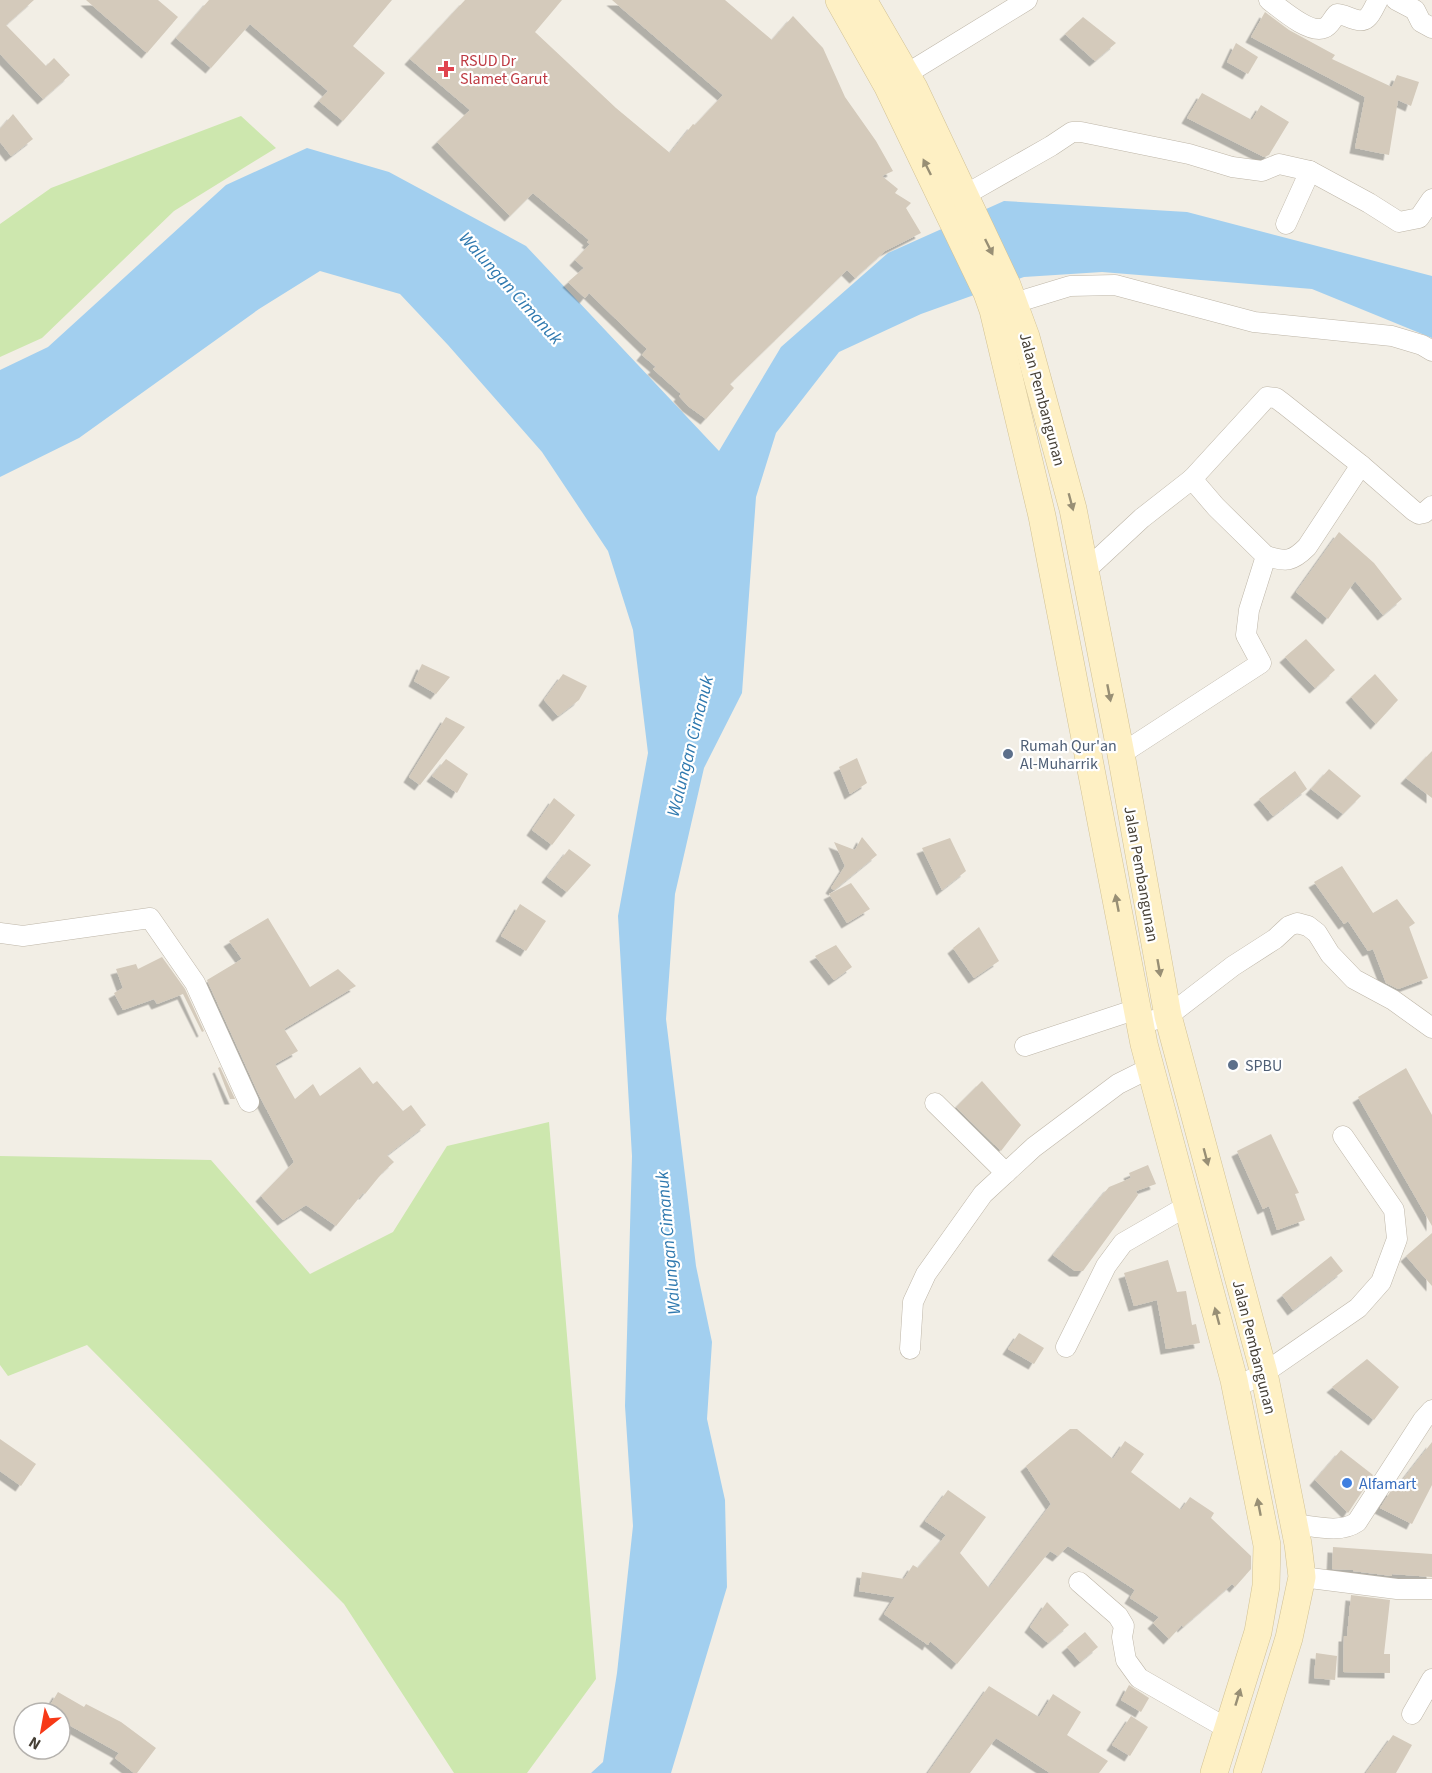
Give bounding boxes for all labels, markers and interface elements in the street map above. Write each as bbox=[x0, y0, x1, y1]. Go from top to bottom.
place label: RSUD Dr Slamet Garut bbox=[460, 50, 549, 90]
marker: RSUD Dr Slamet Garut bbox=[437, 60, 455, 78]
one-way arrow bbox=[922, 158, 931, 175]
water label: Walungan Cimanuk bbox=[453, 226, 568, 351]
one-way arrow bbox=[985, 239, 994, 256]
street label: Jalan Pembangunan bbox=[1014, 330, 1070, 469]
one-way arrow bbox=[1067, 493, 1076, 511]
water label: Walungan Cimanuk bbox=[661, 673, 720, 819]
one-way arrow bbox=[1105, 684, 1114, 703]
place label: Rumah Qur'an Al-Muharrik bbox=[1020, 735, 1117, 775]
marker: Rumah Qur'an Al-Muharrik bbox=[1001, 747, 1015, 761]
street label: Jalan Pembangunan bbox=[1118, 805, 1164, 944]
one-way arrow bbox=[1112, 893, 1121, 912]
one-way arrow bbox=[1155, 959, 1164, 978]
place label: SPBU bbox=[1245, 1055, 1282, 1077]
marker: SPBU bbox=[1226, 1058, 1240, 1072]
one-way arrow bbox=[1201, 1148, 1211, 1166]
water label: Walungan Cimanuk bbox=[650, 1170, 687, 1316]
street label: Jalan Pembangunan bbox=[1227, 1278, 1281, 1417]
one-way arrow bbox=[1211, 1307, 1221, 1326]
place label: Alfamart bbox=[1359, 1473, 1417, 1495]
marker: Alfamart bbox=[1340, 1476, 1354, 1490]
one-way arrow bbox=[1254, 1497, 1263, 1516]
one-way arrow bbox=[1233, 1688, 1243, 1706]
north arrow bbox=[12, 1701, 72, 1761]
text: N bbox=[25, 1731, 45, 1755]

